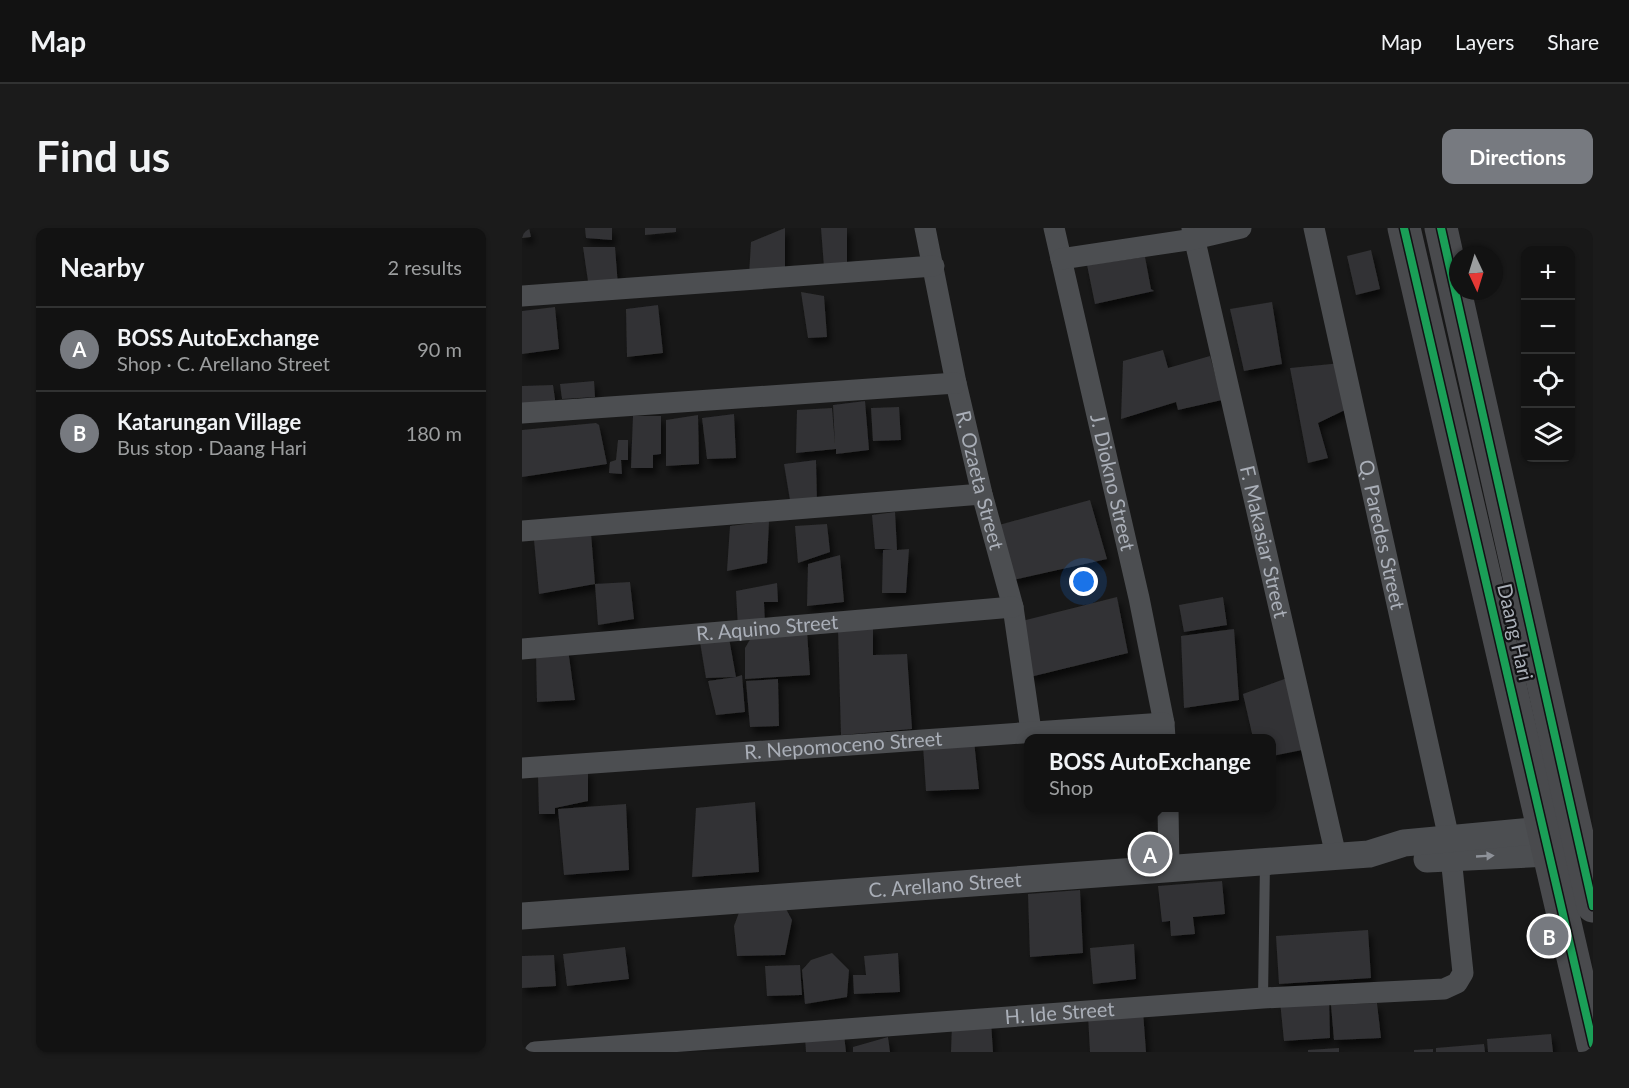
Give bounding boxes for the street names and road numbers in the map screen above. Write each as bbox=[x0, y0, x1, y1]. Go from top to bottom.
street label: R. Ozaeta Street bbox=[952, 408, 1010, 552]
street label: J. Diokno Street bbox=[1086, 411, 1141, 553]
street label: Q. Paredes Street bbox=[1355, 457, 1411, 612]
street label: F. Makasiar Street bbox=[1236, 463, 1294, 620]
street label: Daang Hari bbox=[1493, 581, 1539, 682]
street label: R. Aquino Street bbox=[695, 609, 839, 645]
street label: R. Nepomoceno Street bbox=[743, 726, 943, 763]
street label: C. Arellano Street bbox=[867, 866, 1022, 902]
street label: H. Ide Street bbox=[1004, 996, 1115, 1028]

